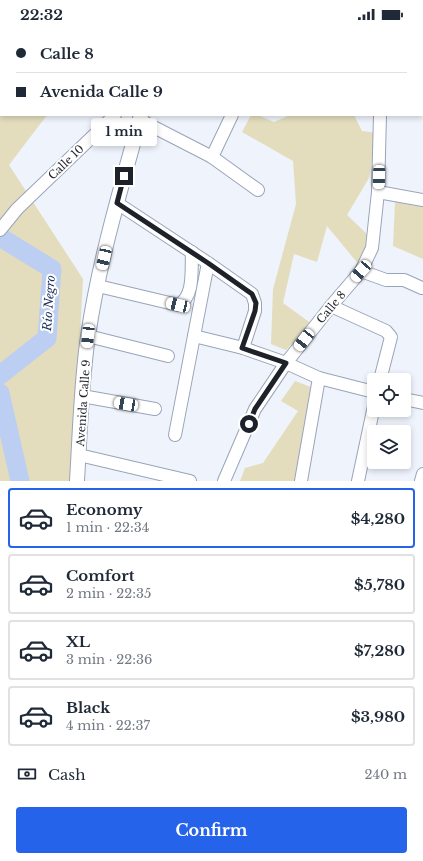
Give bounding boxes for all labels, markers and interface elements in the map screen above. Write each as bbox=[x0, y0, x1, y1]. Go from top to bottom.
text: 22:32 bbox=[20, 5, 63, 24]
text: Calle 8 bbox=[40, 44, 94, 63]
text: Avenida Calle 9 bbox=[40, 82, 163, 101]
callout: 1 min bbox=[91, 118, 157, 146]
text: 1 min bbox=[105, 123, 143, 140]
street label: Calle 10 bbox=[45, 141, 87, 182]
car bbox=[373, 165, 385, 189]
route end bbox=[115, 167, 133, 185]
car bbox=[95, 245, 113, 271]
car bbox=[349, 258, 373, 284]
water label: Río Negro bbox=[39, 275, 58, 332]
street label: Calle 8 bbox=[313, 288, 349, 326]
car bbox=[165, 296, 191, 314]
car bbox=[81, 323, 95, 349]
car bbox=[292, 327, 316, 353]
street label: Avenida Calle 9 bbox=[73, 359, 93, 448]
map controls bbox=[367, 373, 411, 469]
button: locate bbox=[367, 373, 411, 417]
car bbox=[113, 396, 139, 412]
route start bbox=[240, 415, 258, 433]
button: layers bbox=[367, 425, 411, 469]
icon: car bbox=[18, 500, 54, 536]
text: Economy bbox=[66, 500, 143, 519]
text: $4,280 bbox=[351, 509, 405, 528]
text: 1 min · 22:34 bbox=[66, 519, 149, 536]
icon: car bbox=[18, 566, 54, 602]
text: Comfort bbox=[66, 566, 134, 585]
text: $5,780 bbox=[354, 575, 405, 594]
text: 2 min · 22:35 bbox=[66, 585, 151, 602]
icon: car bbox=[18, 632, 54, 668]
text: XL bbox=[66, 632, 90, 651]
text: $7,280 bbox=[354, 641, 405, 660]
text: 3 min · 22:36 bbox=[66, 651, 152, 668]
icon: car bbox=[18, 698, 54, 734]
text: Black bbox=[66, 698, 110, 717]
text: $3,980 bbox=[351, 707, 405, 726]
text: 4 min · 22:37 bbox=[66, 717, 150, 734]
icon: cash bbox=[16, 763, 38, 785]
text: Cash bbox=[48, 765, 85, 784]
text: 240 m bbox=[364, 766, 407, 783]
button: Confirm bbox=[16, 807, 407, 853]

